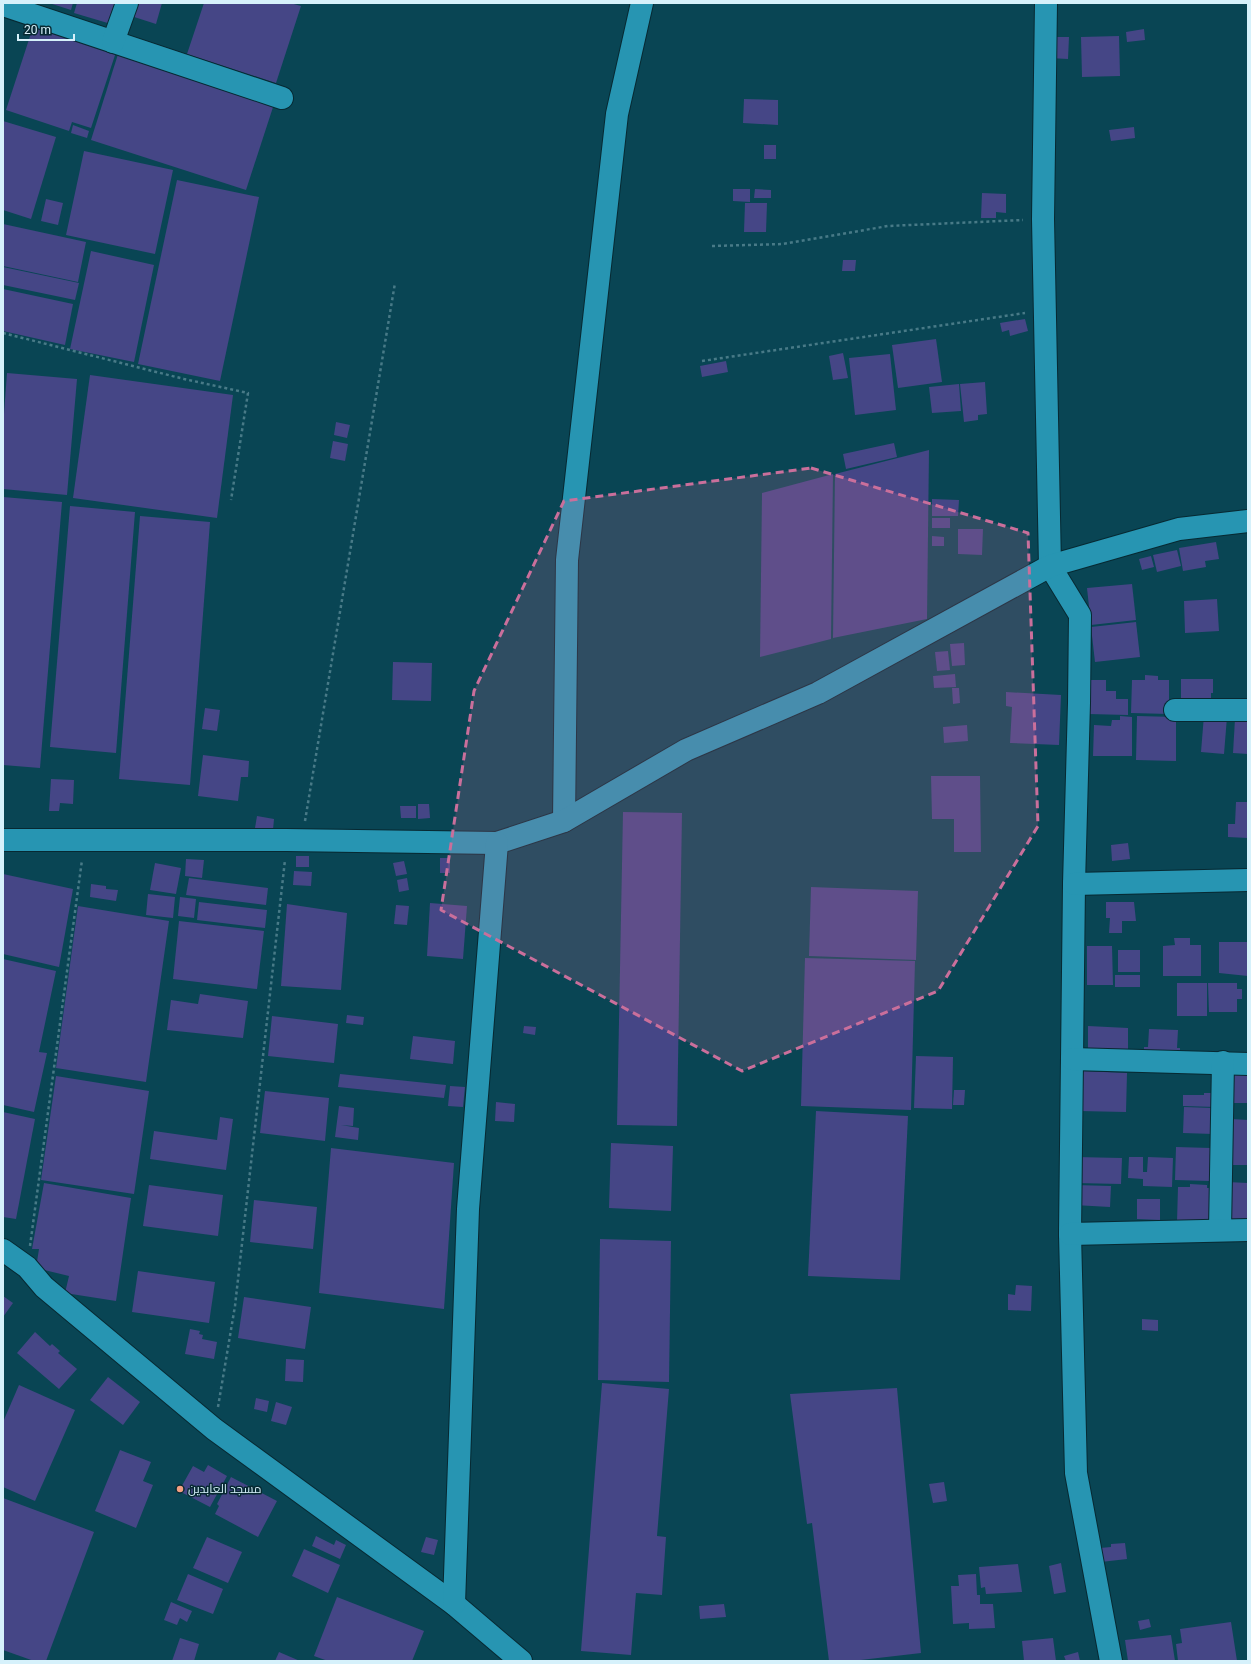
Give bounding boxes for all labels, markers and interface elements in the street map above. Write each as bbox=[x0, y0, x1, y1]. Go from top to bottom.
scale bar bbox=[18, 16, 74, 42]
text: 20 m bbox=[24, 23, 51, 37]
place label: مسجد العابدين bbox=[188, 1482, 262, 1496]
marker: مسجد العابدين bbox=[175, 1484, 185, 1494]

